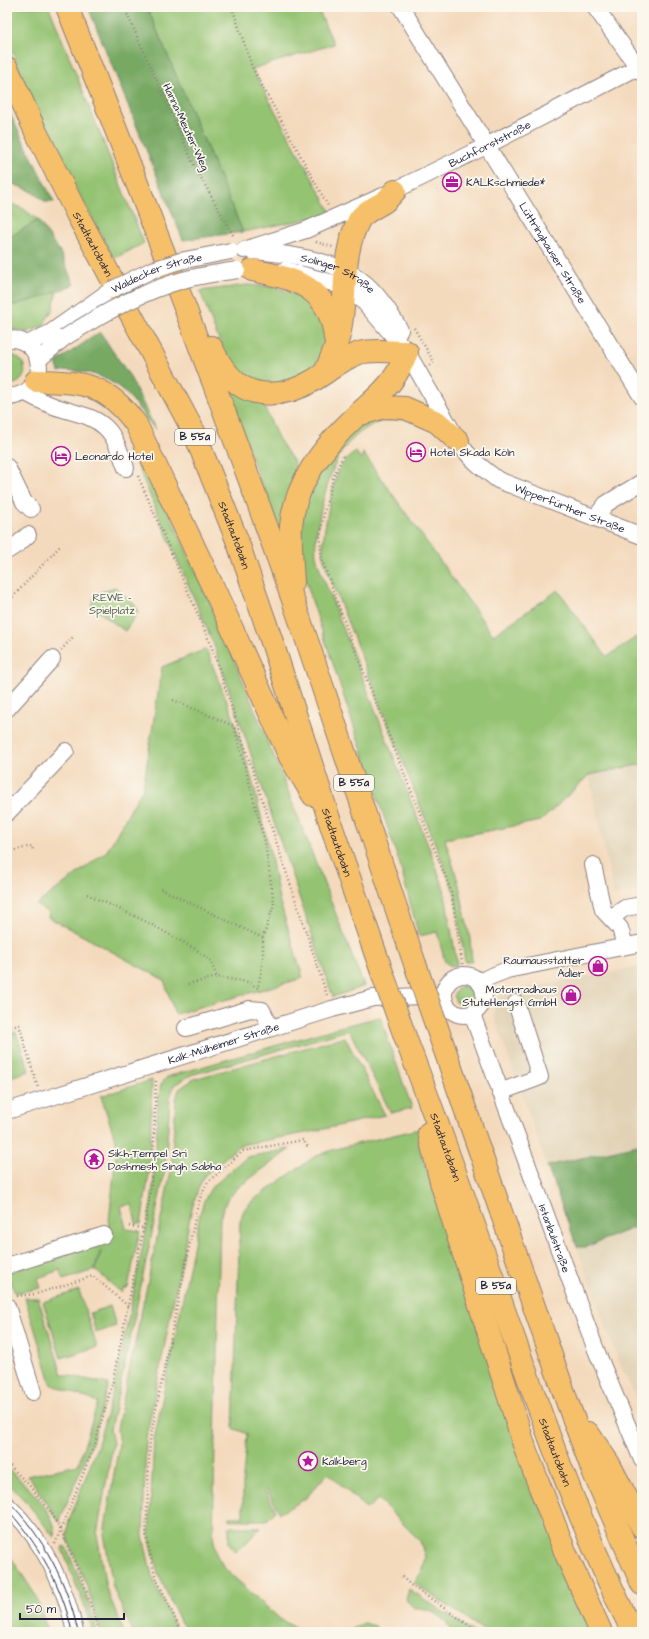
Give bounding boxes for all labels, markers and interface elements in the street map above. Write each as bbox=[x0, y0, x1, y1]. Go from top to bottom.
street label: Hanna-Meuter-Weg bbox=[158, 81, 213, 174]
street label: Buchforststraße bbox=[446, 117, 533, 171]
office icon: KALKschmiede* bbox=[441, 171, 463, 193]
place label: KALKschmiede* bbox=[466, 175, 546, 190]
street label: Lüttringhauser Straße bbox=[516, 199, 590, 306]
street label: Stadtautobahn bbox=[70, 209, 117, 280]
street label: Waldecker Straße bbox=[108, 249, 203, 296]
street label: Solinger Straße bbox=[299, 250, 379, 296]
road number: B 55a bbox=[175, 429, 215, 445]
hotel icon: Hotel Skada Köln bbox=[405, 441, 427, 463]
hotel icon: Leonardo Hotel bbox=[50, 445, 72, 467]
place label: Hotel Skada Köln bbox=[430, 445, 515, 460]
place label: Leonardo Hotel bbox=[75, 449, 153, 464]
street label: Wipperfürther Straße bbox=[512, 480, 628, 536]
street label: Stadtautobahn bbox=[215, 499, 254, 572]
park label: REWE - Spielplatz bbox=[89, 590, 135, 618]
road number: B 55a bbox=[334, 775, 374, 791]
street label: Stadtautobahn bbox=[318, 806, 356, 879]
place label: Raumausstatter Adler bbox=[503, 953, 584, 981]
shop icon: Raumausstatter Adler bbox=[587, 955, 609, 977]
place label: Motorradhaus StuteHengst GmbH bbox=[462, 982, 557, 1011]
shop icon: Motorradhaus StuteHengst GmbH bbox=[560, 984, 582, 1006]
street label: Kalk-Mülheimer Straße bbox=[166, 1019, 281, 1068]
street label: Stadtautobahn bbox=[427, 1111, 465, 1184]
place label: Sikh-Tempel Sri Dashmesh Singh Sabha bbox=[108, 1146, 222, 1175]
temple icon: Sikh-Tempel Sri Dashmesh Singh Sabha bbox=[83, 1148, 105, 1170]
street label: Istanbulstraße bbox=[535, 1202, 574, 1275]
road number: B 55a bbox=[476, 1278, 516, 1294]
street label: Stadtautobahn bbox=[536, 1416, 575, 1489]
place icon: Kalkberg bbox=[297, 1450, 319, 1472]
place label: Kalkberg bbox=[322, 1454, 367, 1470]
scale bar bbox=[20, 1595, 124, 1621]
text: 50 m bbox=[26, 1601, 57, 1618]

